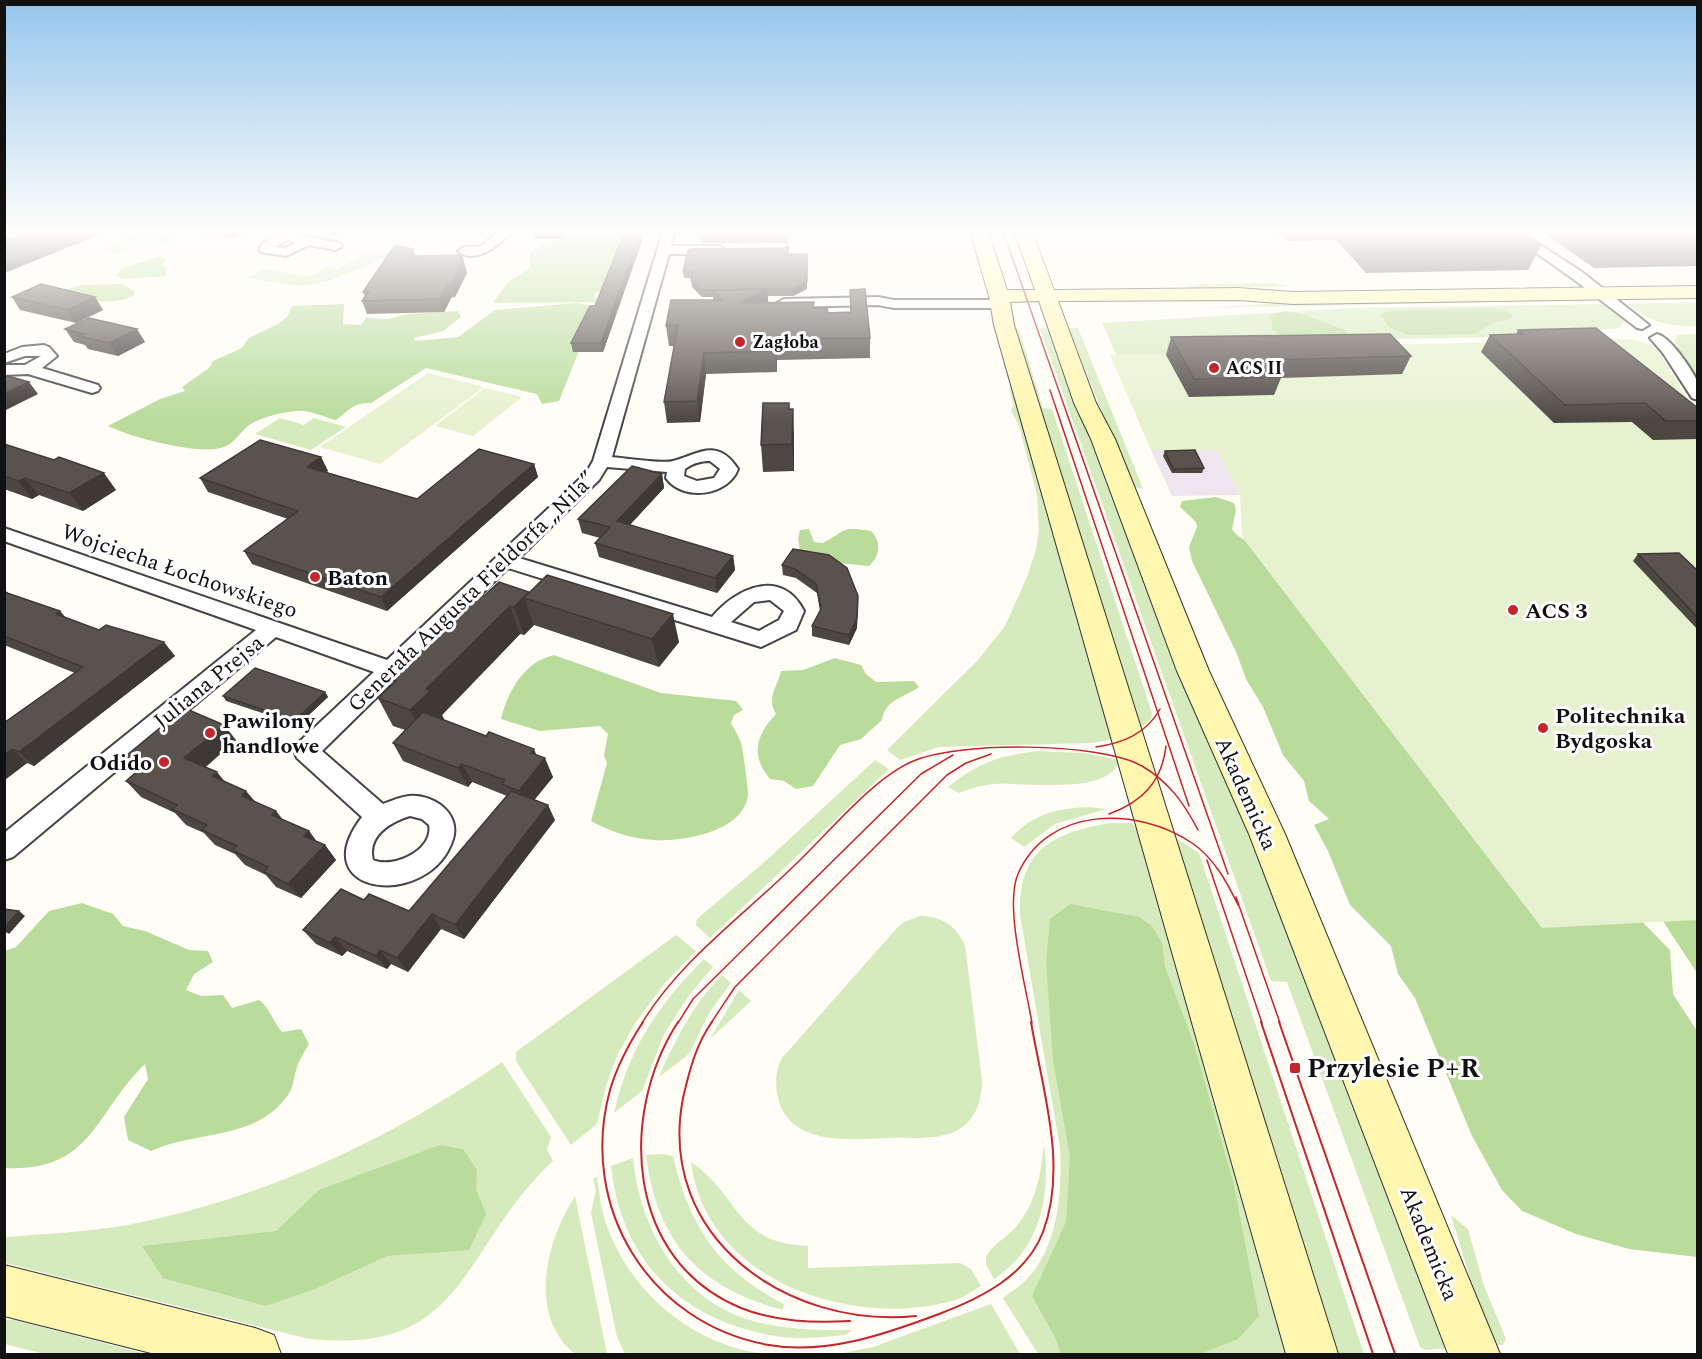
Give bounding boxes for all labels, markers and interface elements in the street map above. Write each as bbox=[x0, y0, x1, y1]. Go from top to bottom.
place label: Zagłoba bbox=[752, 329, 820, 356]
marker: Zagłoba bbox=[733, 335, 747, 349]
place label: ACS II bbox=[1226, 355, 1282, 382]
marker: ACS II bbox=[1207, 361, 1221, 375]
street label: Generała Augusta Fieldorfa „Nila” bbox=[340, 464, 604, 720]
street label: Wojciecha Łochowskiego bbox=[57, 515, 302, 627]
place label: Baton bbox=[327, 562, 389, 595]
marker: Baton bbox=[308, 570, 322, 584]
place label: ACS 3 bbox=[1525, 595, 1588, 628]
marker: ACS 3 bbox=[1506, 603, 1520, 617]
street label: Juliana Prejsa bbox=[146, 627, 272, 737]
place label: Politechnika Bydgoska bbox=[1555, 700, 1686, 758]
place label: Pawilony handlowe bbox=[222, 705, 320, 763]
marker: Politechnika Bydgoska bbox=[1536, 721, 1550, 735]
marker: Pawilony handlowe bbox=[203, 726, 217, 740]
street label: Akademicka bbox=[1206, 732, 1285, 856]
place label: Odido bbox=[89, 747, 152, 780]
marker: Odido bbox=[157, 755, 171, 769]
place label: Przylesie P+R bbox=[1307, 1048, 1480, 1090]
marker: Przylesie P+R bbox=[1288, 1061, 1302, 1075]
street label: Akademicka bbox=[1391, 1181, 1467, 1306]

